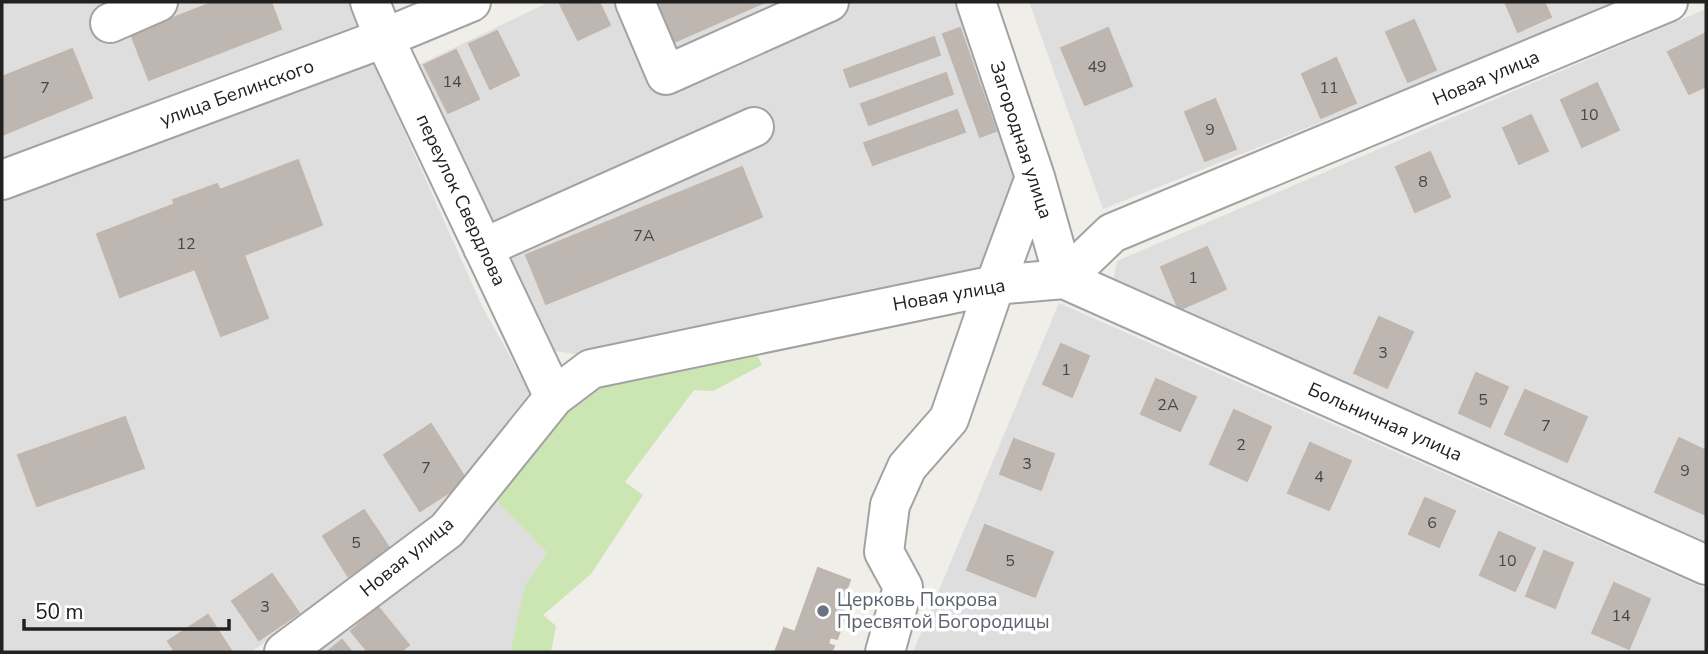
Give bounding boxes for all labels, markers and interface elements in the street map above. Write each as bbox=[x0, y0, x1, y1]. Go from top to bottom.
street label: Новая улица bbox=[1428, 44, 1544, 112]
street label: улица Белинского bbox=[156, 53, 318, 133]
house number: 49 bbox=[1087, 56, 1107, 78]
street label: Загородная улица bbox=[983, 58, 1059, 222]
house number: 14 bbox=[442, 71, 462, 93]
house number: 7 bbox=[40, 77, 50, 99]
house number: 11 bbox=[1319, 77, 1339, 99]
house number: 10 bbox=[1579, 104, 1599, 126]
street label: переулок Свердлова bbox=[410, 110, 512, 290]
house number: 9 bbox=[1205, 119, 1215, 141]
house number: 8 bbox=[1418, 171, 1428, 193]
house number: 7А bbox=[633, 225, 655, 247]
house number: 12 bbox=[176, 233, 196, 255]
house number: 1 bbox=[1188, 267, 1198, 289]
street label: Новая улица bbox=[891, 272, 1007, 318]
house number: 3 bbox=[1378, 342, 1388, 364]
house number: 1 bbox=[1061, 359, 1071, 381]
street label: Больничная улица bbox=[1304, 376, 1466, 468]
house number: 5 bbox=[1478, 389, 1488, 411]
house number: 2А bbox=[1157, 394, 1179, 416]
house number: 7 bbox=[1541, 415, 1551, 437]
house number: 2 bbox=[1236, 434, 1246, 456]
house number: 3 bbox=[1022, 453, 1032, 475]
house number: 7 bbox=[421, 457, 431, 479]
house number: 9 bbox=[1680, 460, 1690, 482]
house number: 4 bbox=[1314, 466, 1324, 488]
street label: Новая улица bbox=[355, 511, 459, 603]
house number: 6 bbox=[1427, 512, 1437, 534]
house number: 5 bbox=[351, 532, 361, 554]
house number: 5 bbox=[1005, 550, 1015, 572]
house number: 10 bbox=[1497, 550, 1517, 572]
place label: Церковь Покрова Пресвятой Богородицы bbox=[837, 587, 1050, 635]
scale bar bbox=[24, 588, 229, 632]
house number: 3 bbox=[260, 596, 270, 618]
text: 50 m bbox=[35, 598, 84, 626]
marker: Церковь Покрова Пресвятой Богородицы bbox=[815, 603, 831, 619]
house number: 14 bbox=[1611, 605, 1631, 627]

